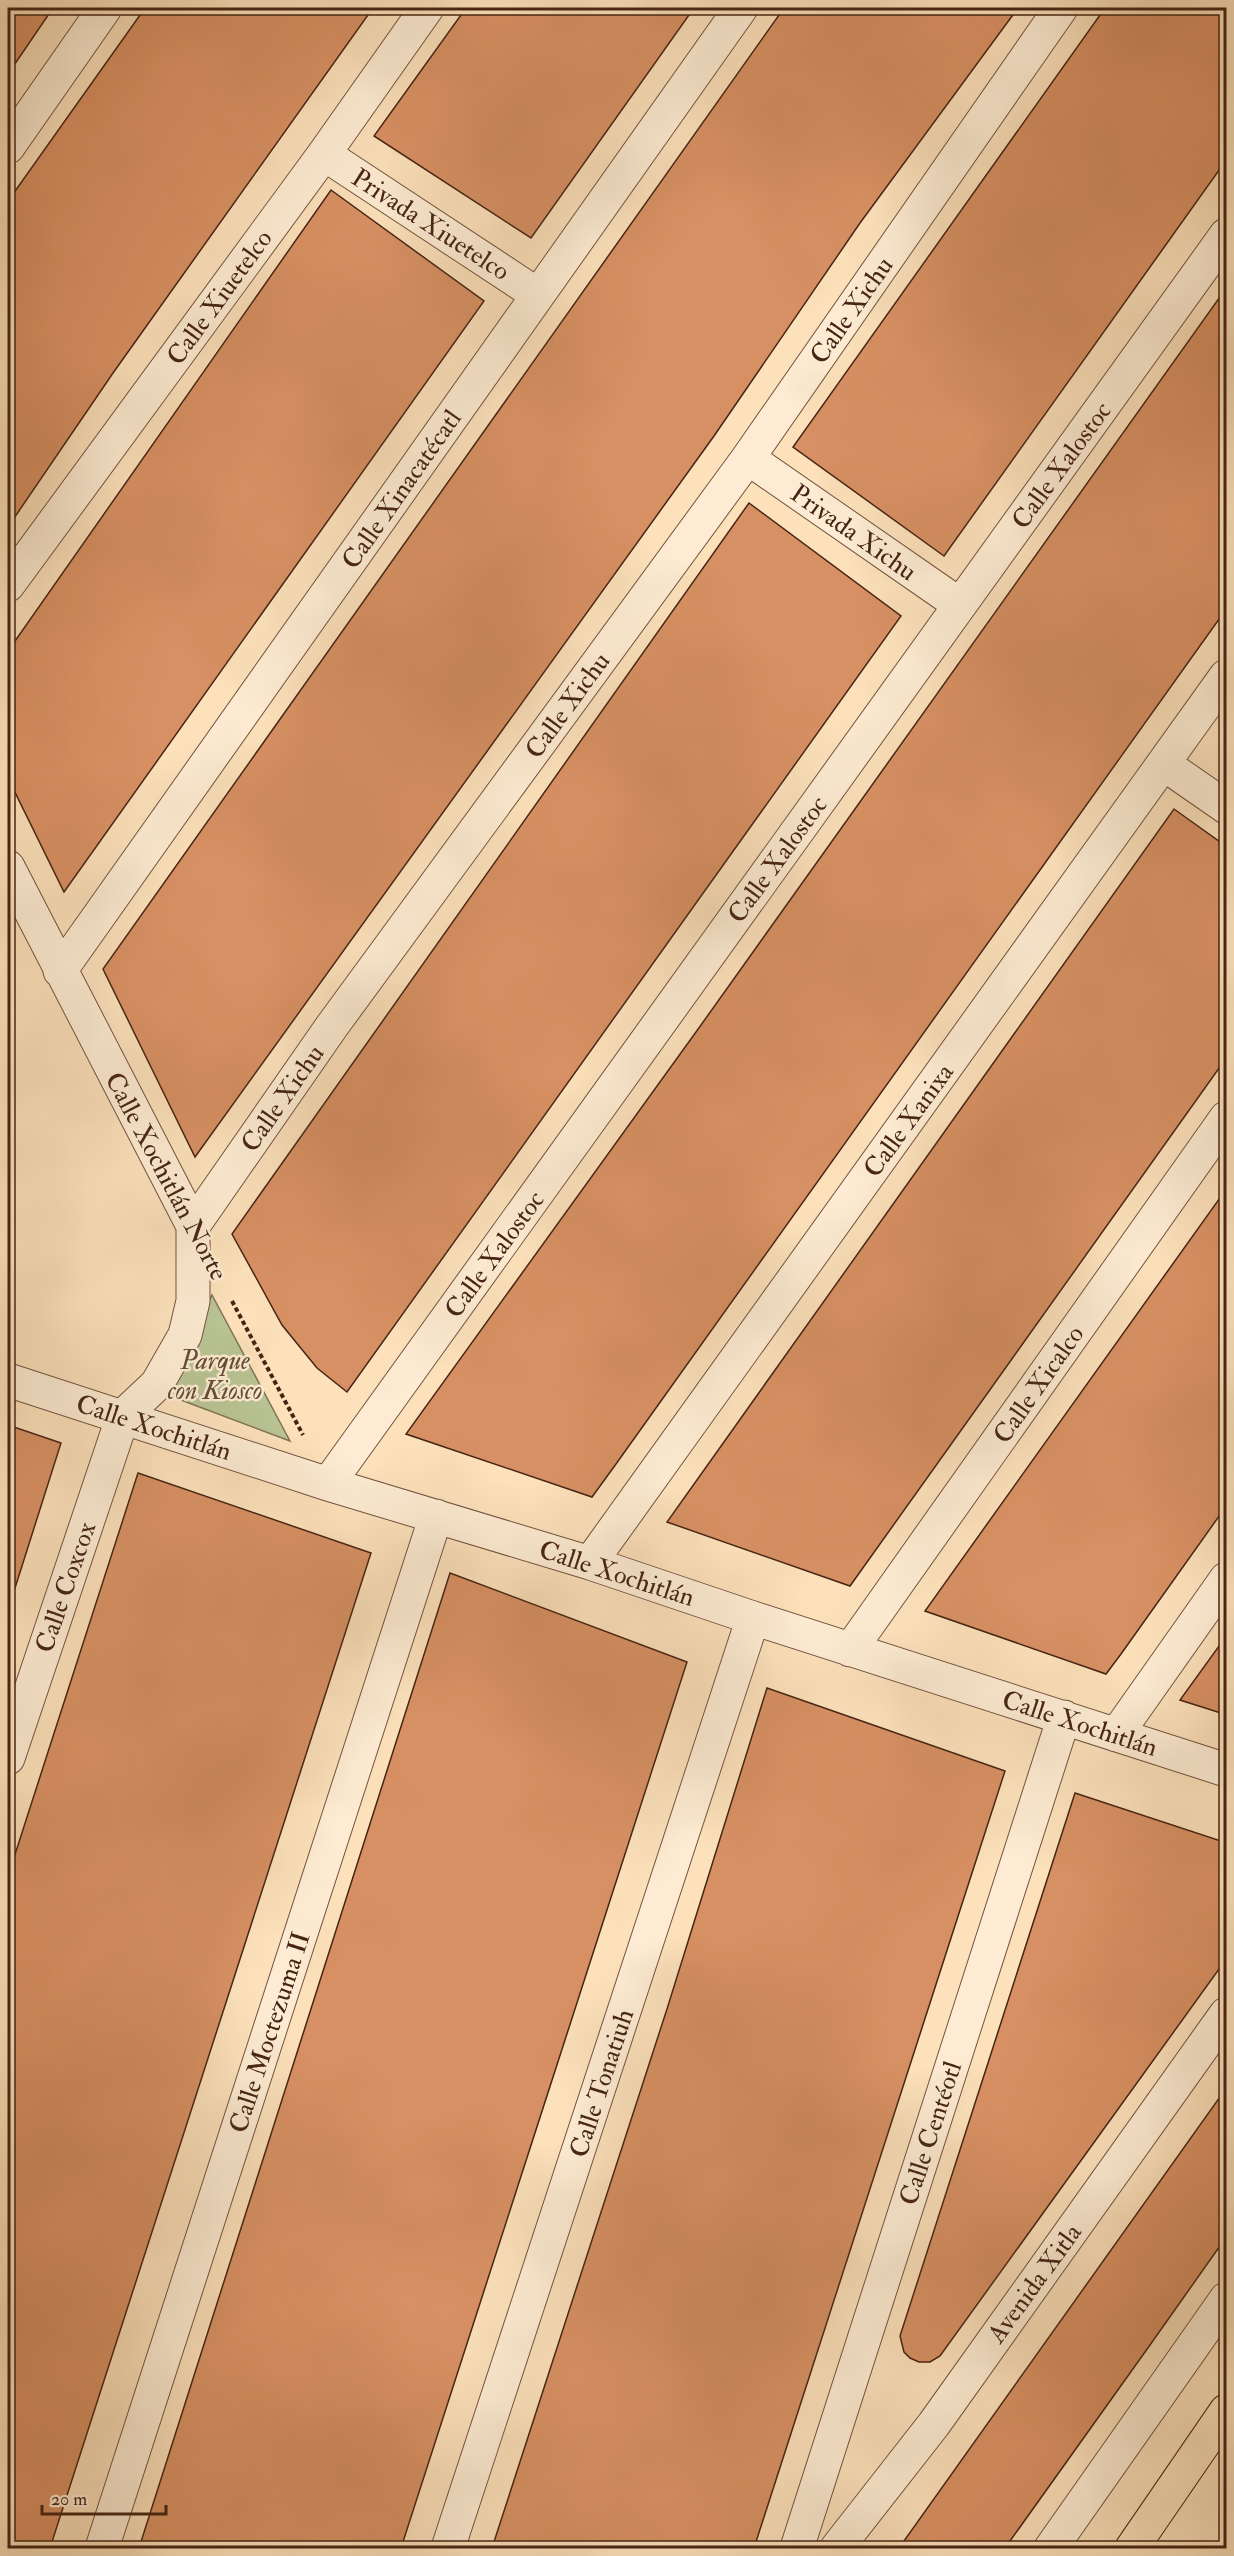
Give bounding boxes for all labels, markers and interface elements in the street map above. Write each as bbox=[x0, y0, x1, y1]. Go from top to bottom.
street label: Privada Xiuetelco bbox=[345, 162, 516, 288]
street label: Calle Xiuetelco bbox=[160, 224, 280, 371]
street label: Calle Xichu bbox=[803, 251, 900, 370]
street label: Calle Xalostoc bbox=[1005, 396, 1119, 535]
street label: Calle Xinacatécatl bbox=[335, 404, 469, 575]
street label: Privada Xichu bbox=[784, 478, 923, 588]
street label: Calle Xichu bbox=[519, 646, 617, 765]
street label: Calle Xalostoc bbox=[721, 790, 835, 929]
street label: Calle Xichu bbox=[234, 1039, 331, 1158]
street label: Calle Xanixa bbox=[857, 1057, 961, 1184]
street label: Calle Xochitlán Norte bbox=[98, 1067, 235, 1286]
street label: Calle Xalostoc bbox=[438, 1185, 552, 1324]
street label: Calle Xicalco bbox=[986, 1319, 1091, 1450]
park label: Parque con Kiosco bbox=[168, 1345, 262, 1407]
street label: Calle Xochitlán bbox=[72, 1388, 235, 1468]
street label: Calle Coxcox bbox=[29, 1517, 103, 1657]
street label: Calle Xochitlán bbox=[535, 1534, 698, 1614]
street label: Calle Xochitlán bbox=[998, 1684, 1161, 1764]
street label: Calle Moctezuma II bbox=[222, 1928, 318, 2137]
street label: Calle Tonatiuh bbox=[563, 2005, 641, 2162]
street label: Calle Centéotl bbox=[893, 2057, 969, 2209]
street label: Avenida Xitla bbox=[980, 2217, 1089, 2350]
scale bar bbox=[42, 2478, 166, 2516]
text: 20 m bbox=[51, 2488, 87, 2511]

